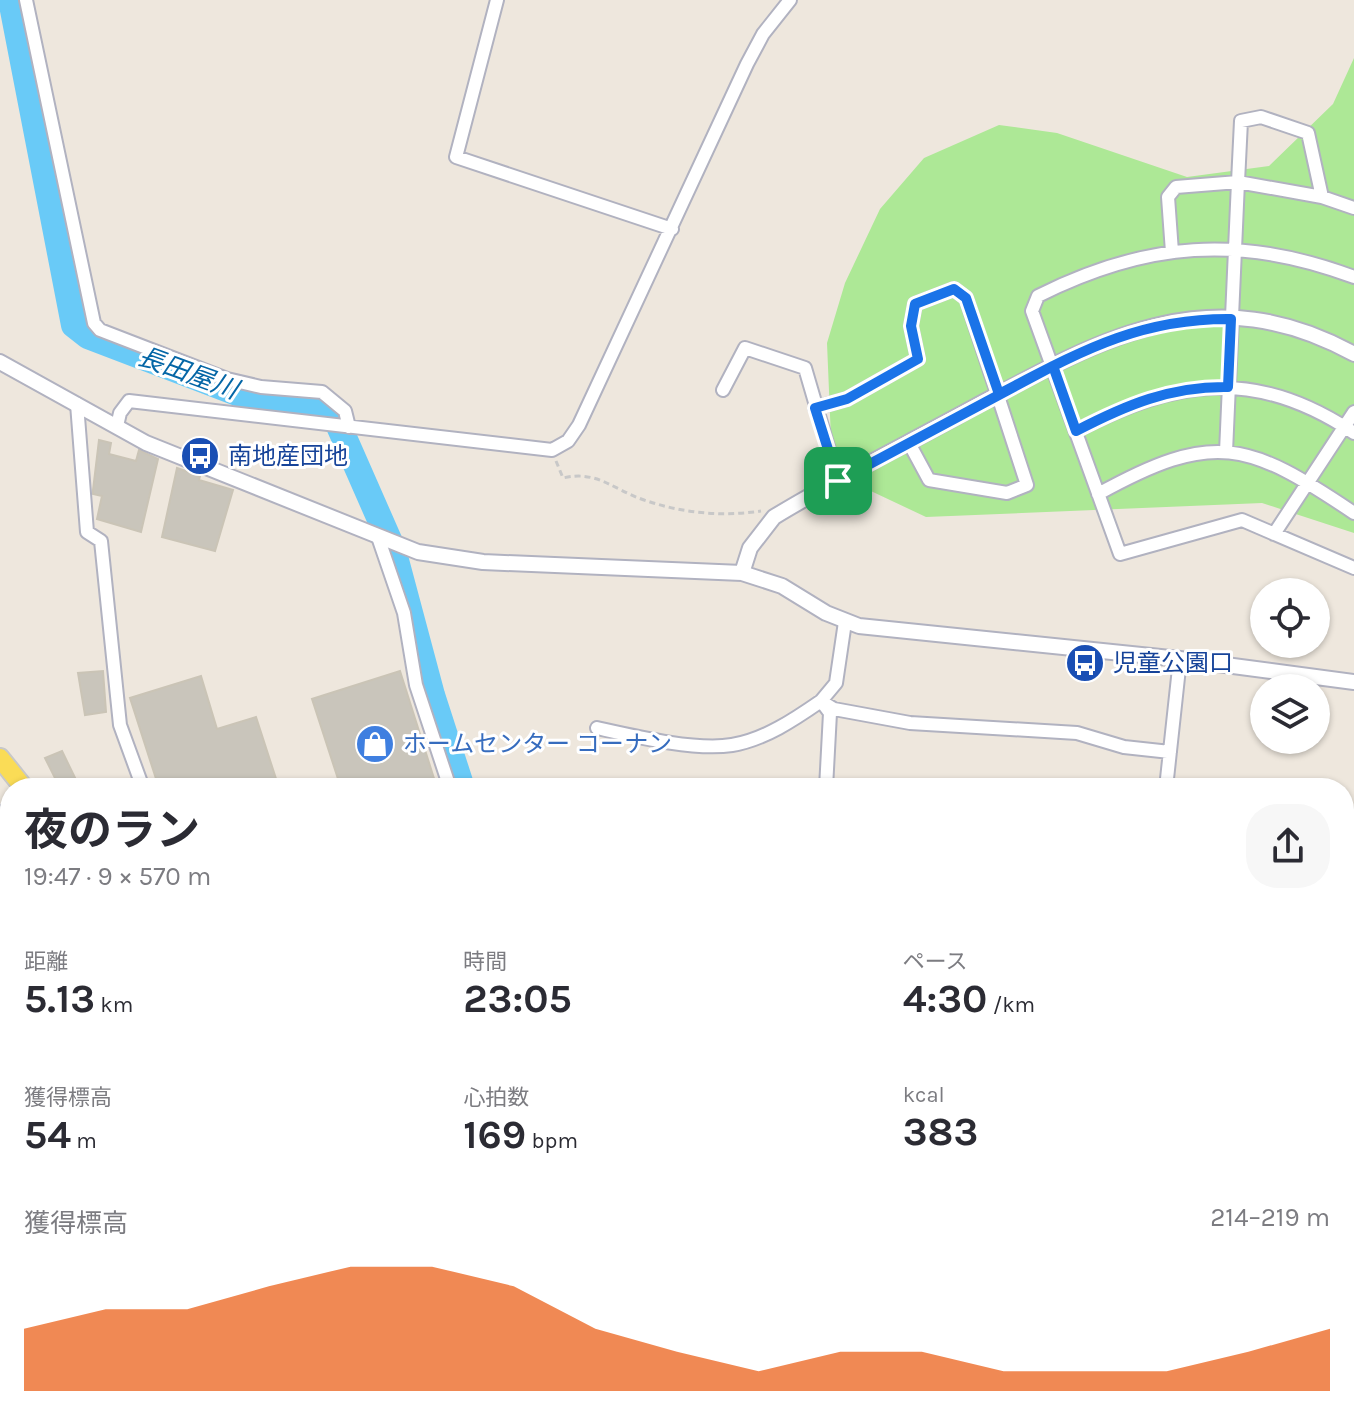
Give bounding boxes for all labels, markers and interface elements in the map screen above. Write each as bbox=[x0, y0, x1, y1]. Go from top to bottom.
water label: 長田屋川 bbox=[134, 341, 245, 406]
bus stop icon: 南地産団地 bbox=[179, 435, 221, 477]
place label: 南地産団地 bbox=[228, 442, 348, 470]
pin bbox=[804, 447, 872, 515]
icon: arrive bbox=[816, 459, 860, 503]
map controls bbox=[1250, 578, 1330, 754]
button: locate bbox=[1250, 578, 1330, 658]
bus stop icon: 児童公園口 bbox=[1064, 642, 1106, 684]
place label: 児童公園口 bbox=[1113, 649, 1233, 677]
button: layers bbox=[1250, 674, 1330, 754]
shop icon: ホームセンター コーナン bbox=[354, 723, 396, 765]
place label: ホームセンター コーナン bbox=[403, 730, 672, 758]
button: share bbox=[1246, 804, 1330, 888]
text: 夜のラン bbox=[24, 805, 200, 856]
text: 19:47 · 9 × 570 m bbox=[24, 861, 211, 892]
text: 距離 bbox=[24, 949, 68, 975]
text: 時間 bbox=[463, 949, 507, 975]
text: ペース bbox=[903, 949, 968, 975]
text: 5.13 bbox=[24, 975, 95, 1022]
text: 23:05 bbox=[463, 975, 572, 1022]
text: 4:30 bbox=[903, 975, 987, 1022]
text: km bbox=[95, 992, 133, 1018]
text: /km bbox=[987, 992, 1035, 1018]
text: kcal bbox=[903, 1082, 945, 1108]
text: 獲得標高 bbox=[24, 1085, 112, 1111]
text: 心拍数 bbox=[463, 1085, 529, 1111]
text: 383 bbox=[903, 1108, 978, 1155]
text: 54 bbox=[24, 1111, 71, 1158]
text: 169 bbox=[463, 1111, 526, 1158]
text: m bbox=[71, 1128, 97, 1154]
text: bpm bbox=[526, 1128, 578, 1154]
text: 214–219 m bbox=[1210, 1202, 1330, 1233]
text: 獲得標高 bbox=[24, 1208, 128, 1239]

